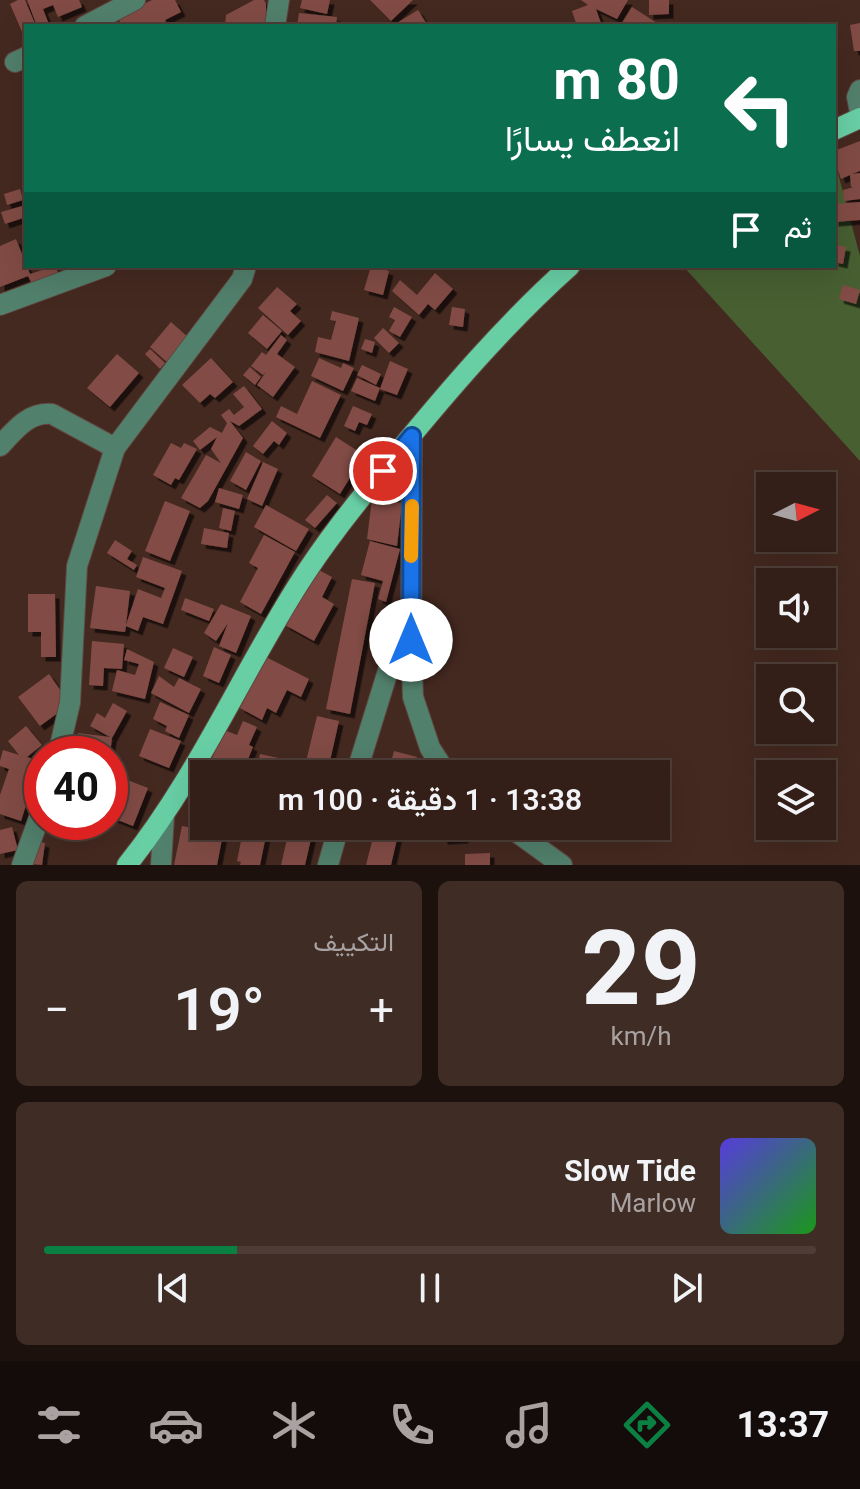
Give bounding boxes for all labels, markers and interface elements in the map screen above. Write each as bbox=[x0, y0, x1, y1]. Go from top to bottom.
text: 80 m bbox=[553, 47, 680, 113]
icon: left bbox=[708, 56, 812, 160]
text: انعطف يسارًا bbox=[505, 118, 680, 160]
icon: arrive bbox=[724, 208, 768, 252]
text: ثم bbox=[784, 210, 812, 245]
pin bbox=[349, 437, 417, 505]
icon: arrive bbox=[361, 449, 405, 493]
north arrow bbox=[756, 472, 836, 552]
map controls bbox=[756, 472, 836, 840]
button: sound bbox=[756, 568, 836, 648]
position arrow bbox=[369, 598, 453, 682]
button: search bbox=[756, 664, 836, 744]
speed limit sign: 40 bbox=[24, 736, 128, 840]
button: layers bbox=[756, 760, 836, 840]
text: 13:38 · 1 دقيقة · 100 m bbox=[278, 782, 582, 817]
text: 29 bbox=[581, 908, 701, 1029]
text: التكييف bbox=[313, 927, 394, 957]
text: 19° bbox=[173, 974, 265, 1045]
text: − bbox=[44, 984, 69, 1036]
text: + bbox=[369, 984, 394, 1036]
text: km/h bbox=[610, 1021, 672, 1051]
text: Slow Tide bbox=[564, 1153, 696, 1188]
text: Marlow bbox=[610, 1188, 696, 1218]
icon: previous bbox=[151, 1266, 195, 1310]
icon: pause bbox=[408, 1266, 452, 1310]
icon: next bbox=[665, 1266, 709, 1310]
icon: filters bbox=[31, 1397, 87, 1453]
icon: car bbox=[148, 1397, 204, 1453]
icon: climate bbox=[266, 1397, 322, 1453]
icon: phone bbox=[384, 1397, 440, 1453]
icon: music bbox=[501, 1397, 557, 1453]
icon: directions bbox=[619, 1397, 675, 1453]
text: 13:37 bbox=[736, 1404, 829, 1446]

